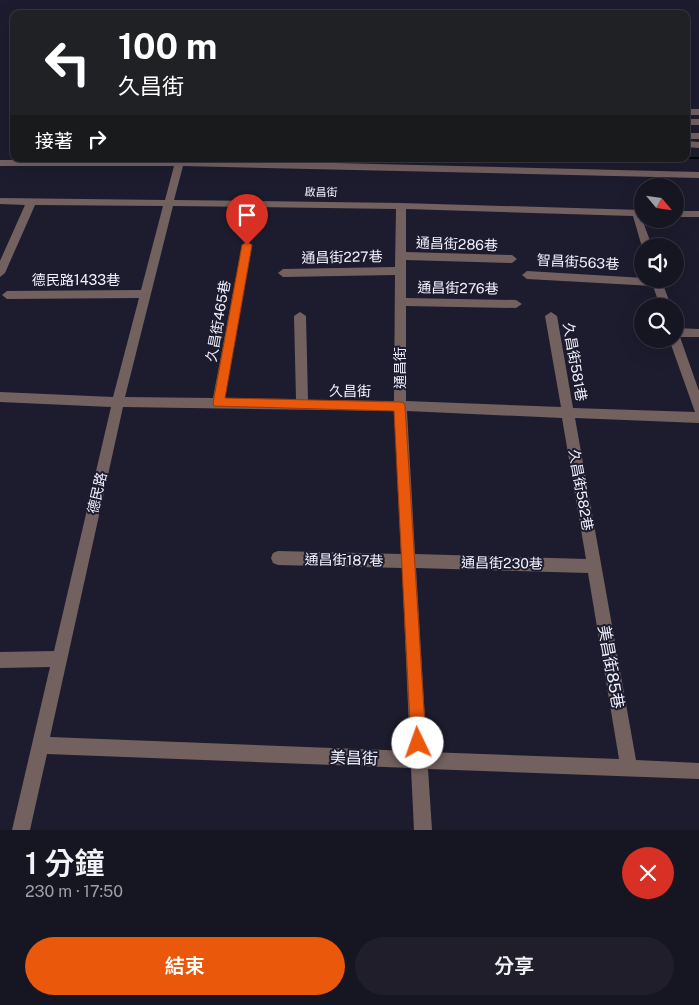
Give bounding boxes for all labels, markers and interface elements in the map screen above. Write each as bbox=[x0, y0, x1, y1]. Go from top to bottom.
text: 100 m bbox=[118, 26, 217, 67]
icon: left bbox=[35, 30, 100, 95]
text: 久昌街 bbox=[118, 73, 184, 99]
icon: right bbox=[83, 125, 111, 153]
text: 接著 bbox=[35, 130, 73, 152]
north arrow bbox=[634, 178, 684, 228]
map controls bbox=[634, 178, 684, 348]
street label: 啟昌街 bbox=[304, 186, 338, 198]
pin bbox=[226, 194, 268, 245]
icon: arrive bbox=[233, 201, 261, 229]
street label: 通昌街286巷 bbox=[416, 235, 498, 253]
button: sound bbox=[634, 238, 684, 288]
street label: 通昌街227巷 bbox=[301, 248, 383, 266]
street label: 智昌街563巷 bbox=[536, 252, 620, 272]
street label: 德民路1433巷 bbox=[32, 272, 120, 288]
street label: 久昌街465巷 bbox=[203, 279, 233, 363]
street label: 通昌街276巷 bbox=[417, 279, 499, 297]
button: search bbox=[634, 298, 684, 348]
street label: 久昌街581巷 bbox=[560, 321, 590, 403]
street label: 通昌街 bbox=[392, 347, 408, 389]
street label: 久昌街 bbox=[329, 383, 371, 399]
street label: 久昌街582巷 bbox=[566, 448, 596, 532]
street label: 德民路 bbox=[84, 471, 110, 515]
street label: 通昌街187巷 bbox=[304, 551, 384, 569]
street label: 通昌街230巷 bbox=[461, 554, 543, 572]
street label: 美昌街85巷 bbox=[594, 624, 628, 710]
position arrow bbox=[391, 716, 443, 768]
street label: 美昌街 bbox=[330, 748, 378, 768]
text: 1 分鐘 bbox=[25, 845, 105, 881]
button: close bbox=[622, 847, 674, 899]
text: 230 m · 17:50 bbox=[25, 882, 123, 901]
button: 結束 bbox=[25, 937, 345, 995]
button: 分享 bbox=[355, 937, 674, 995]

